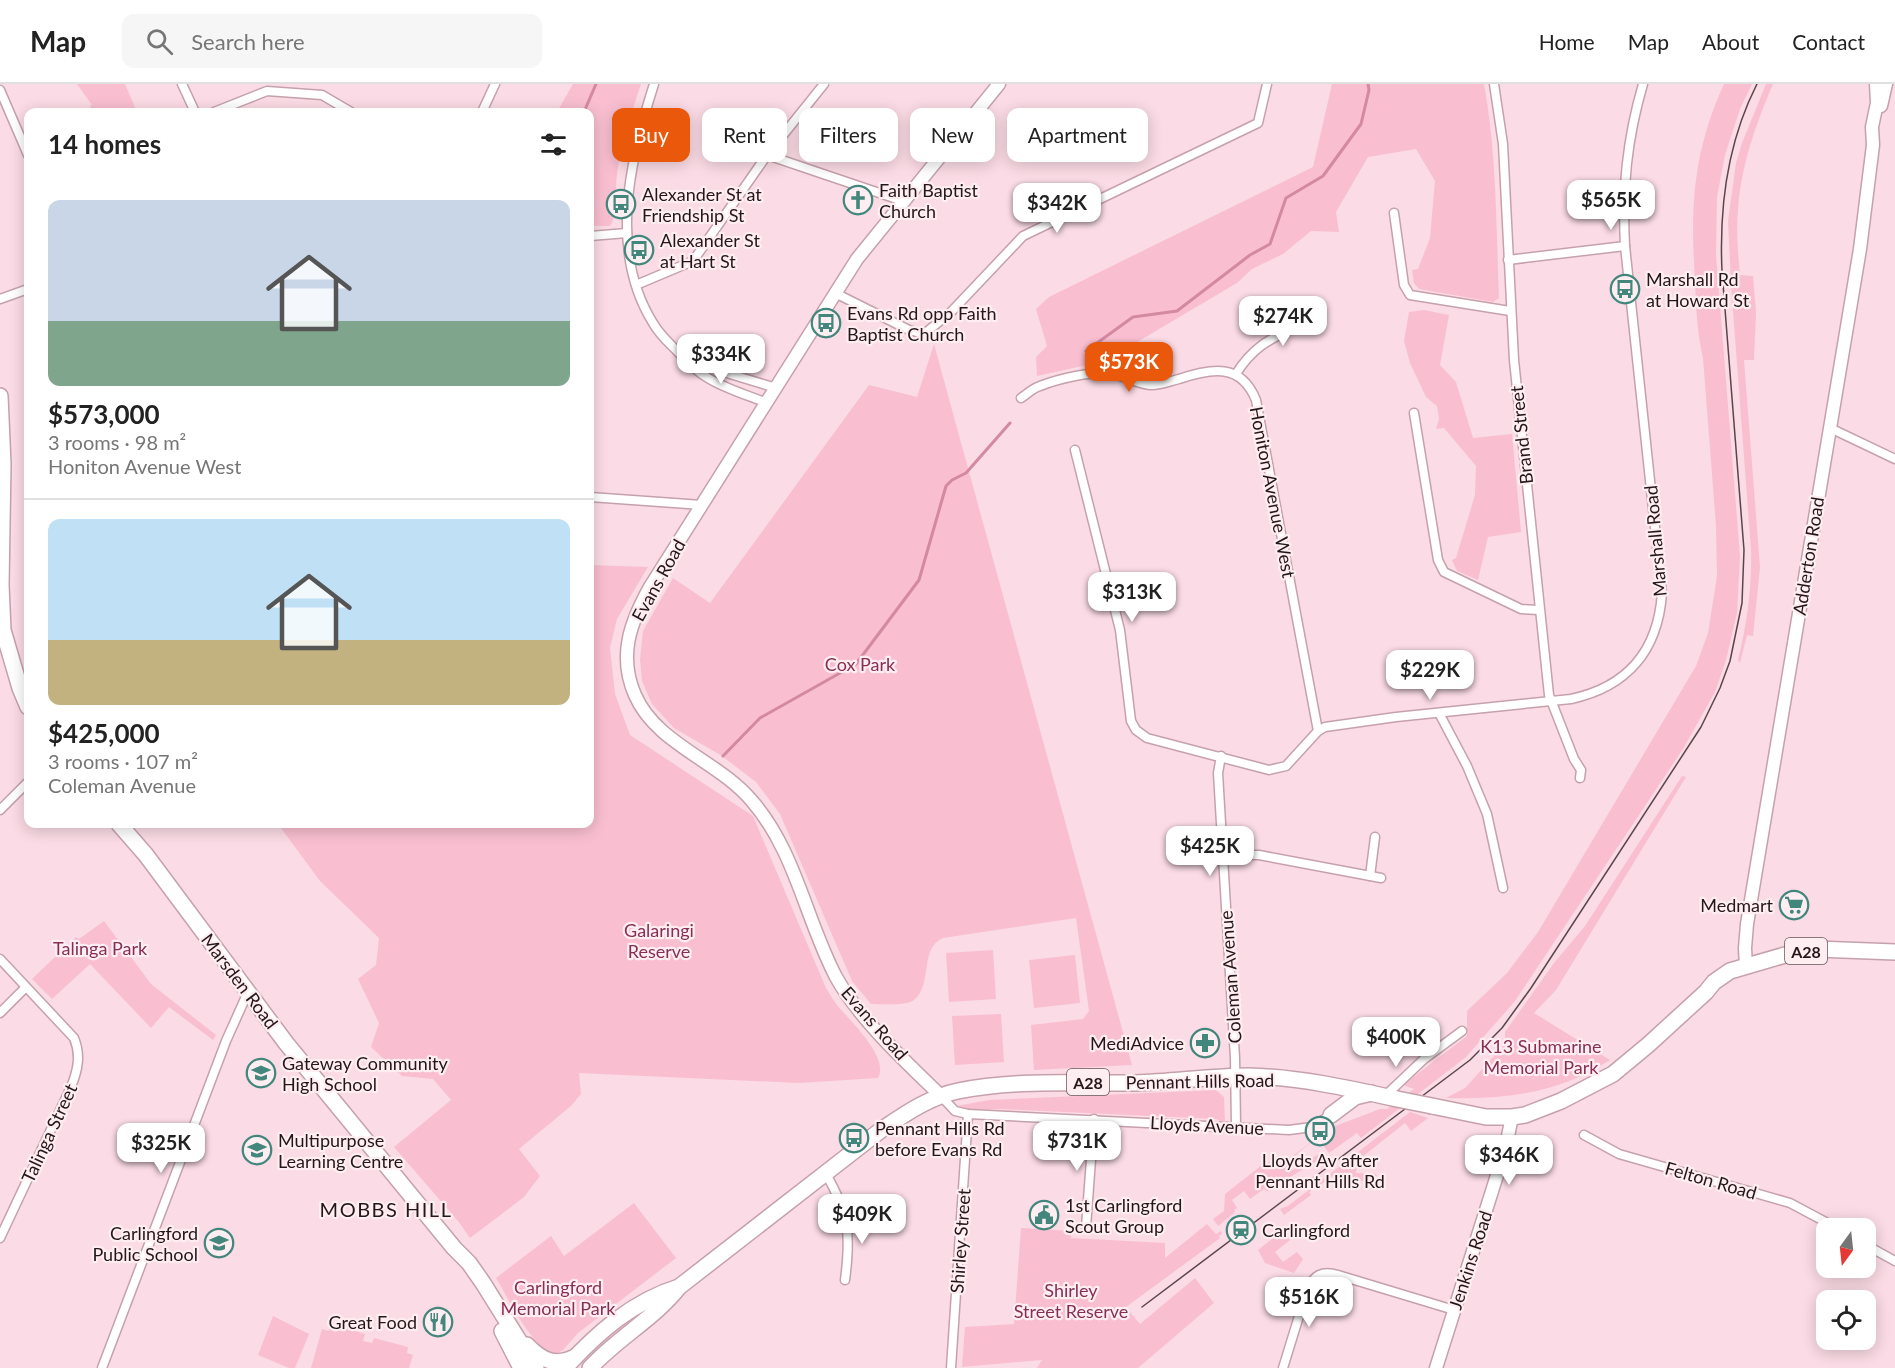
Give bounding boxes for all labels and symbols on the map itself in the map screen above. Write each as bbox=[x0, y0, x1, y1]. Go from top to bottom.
place label: Faith Baptist Church bbox=[879, 179, 979, 222]
pin: $565K bbox=[1569, 180, 1653, 231]
place label: Alexander St at Friendship St bbox=[642, 183, 762, 226]
pin: $342K bbox=[1015, 183, 1099, 234]
church icon: Faith Baptist Church bbox=[842, 184, 874, 216]
bus stop icon: Alexander St at Friendship St bbox=[605, 188, 637, 220]
place label: Alexander St at Hart St bbox=[660, 229, 760, 272]
bus stop icon: Alexander St at Hart St bbox=[623, 234, 655, 266]
place label: Marshall Rd at Howard St bbox=[1646, 268, 1750, 311]
bus stop icon: Marshall Rd at Howard St bbox=[1609, 273, 1641, 305]
pin: $274K bbox=[1241, 296, 1325, 347]
place label: Evans Rd opp Faith Baptist Church bbox=[847, 302, 997, 345]
bus stop icon: Evans Rd opp Faith Baptist Church bbox=[810, 307, 842, 339]
pin: $334K bbox=[679, 334, 763, 385]
pin: $573K bbox=[1087, 342, 1171, 393]
street label: Brand Street bbox=[1505, 384, 1537, 485]
street label: Honiton Avenue West bbox=[1246, 404, 1301, 580]
street label: Marshall Road bbox=[1639, 484, 1671, 598]
street label: Adderton Road bbox=[1788, 495, 1828, 617]
street label: Evans Road bbox=[626, 535, 690, 625]
pin: $313K bbox=[1090, 572, 1174, 623]
pin: $229K bbox=[1388, 650, 1472, 701]
park label: Cox Park bbox=[825, 653, 896, 675]
pin: $425K bbox=[1168, 826, 1252, 877]
supermarket icon: Medmart bbox=[1778, 889, 1810, 921]
place label: Medmart bbox=[1700, 894, 1774, 916]
street label: Coleman Avenue bbox=[1214, 910, 1246, 1044]
park label: Galaringi Reserve bbox=[624, 919, 694, 962]
street label: Marsden Road bbox=[197, 929, 283, 1033]
park label: Talinga Park bbox=[53, 937, 148, 959]
road number: A28 bbox=[1785, 938, 1827, 964]
street label: Evans Road bbox=[837, 982, 913, 1064]
pin: $400K bbox=[1354, 1017, 1438, 1068]
pharmacy icon: MediAdvice bbox=[1189, 1027, 1221, 1059]
place label: MediAdvice bbox=[1090, 1032, 1184, 1054]
park label: K13 Submarine Memorial Park bbox=[1480, 1035, 1602, 1078]
place label: Gateway Community High School bbox=[282, 1052, 448, 1095]
school or university icon: Gateway Community High School bbox=[245, 1057, 277, 1089]
road number: A28 bbox=[1067, 1069, 1109, 1095]
street label: Pennant Hills Road bbox=[1126, 1069, 1274, 1093]
street label: Talinga Street bbox=[17, 1080, 82, 1186]
street label: Lloyds Avenue bbox=[1150, 1111, 1264, 1139]
bus stop icon: Lloyds Av after Pennant Hills Rd bbox=[1304, 1115, 1336, 1147]
place label: Pennant Hills Rd before Evans Rd bbox=[875, 1117, 1005, 1160]
pin: $731K bbox=[1035, 1121, 1119, 1172]
bus stop icon: Pennant Hills Rd before Evans Rd bbox=[838, 1122, 870, 1154]
pin: $325K bbox=[119, 1123, 203, 1174]
place label: Multipurpose Learning Centre bbox=[278, 1129, 403, 1172]
school or university icon: Multipurpose Learning Centre bbox=[241, 1134, 273, 1166]
pin: $346K bbox=[1467, 1135, 1551, 1186]
place label: Lloyds Av after Pennant Hills Rd bbox=[1255, 1149, 1385, 1192]
street label: Felton Road bbox=[1663, 1156, 1759, 1204]
street label: Shirley Street bbox=[945, 1187, 975, 1294]
pin: $409K bbox=[820, 1194, 904, 1245]
place label: 1st Carlingford Scout Group bbox=[1065, 1194, 1182, 1237]
district label: MOBBS HILL bbox=[320, 1197, 452, 1221]
public building icon: 1st Carlingford Scout Group bbox=[1028, 1199, 1060, 1231]
street label: Jenkins Road bbox=[1444, 1208, 1496, 1312]
station icon: Carlingford bbox=[1225, 1214, 1257, 1246]
north arrow bbox=[1816, 1218, 1876, 1278]
place label: Carlingford bbox=[1262, 1219, 1350, 1241]
place label: Carlingford Public School bbox=[92, 1222, 198, 1265]
school or university icon: Carlingford Public School bbox=[203, 1227, 235, 1259]
park label: Carlingford Memorial Park bbox=[501, 1276, 616, 1319]
pin: $516K bbox=[1267, 1277, 1351, 1328]
park label: Shirley Street Reserve bbox=[1014, 1279, 1128, 1322]
restaurant icon: Great Food bbox=[422, 1306, 454, 1338]
place label: Great Food bbox=[329, 1311, 417, 1333]

